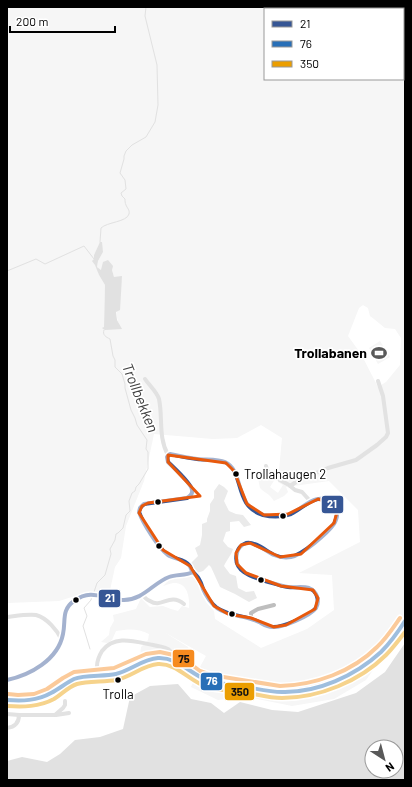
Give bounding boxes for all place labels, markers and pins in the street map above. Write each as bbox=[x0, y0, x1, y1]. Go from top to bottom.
place label: Trollabanen bbox=[294, 344, 367, 361]
sports icon: Trollabanen bbox=[370, 344, 388, 362]
place label: Trollahaugen 2 bbox=[244, 466, 326, 482]
marker: Trollahaugen 2 bbox=[231, 469, 241, 479]
unlabelled marker bbox=[153, 497, 163, 507]
unlabelled marker bbox=[278, 511, 288, 521]
unlabelled marker bbox=[154, 541, 164, 551]
unlabelled marker bbox=[256, 575, 266, 585]
unlabelled marker bbox=[71, 595, 81, 605]
unlabelled marker bbox=[227, 609, 237, 619]
marker: Trolla bbox=[113, 675, 123, 685]
place label: Trolla bbox=[102, 686, 134, 702]

